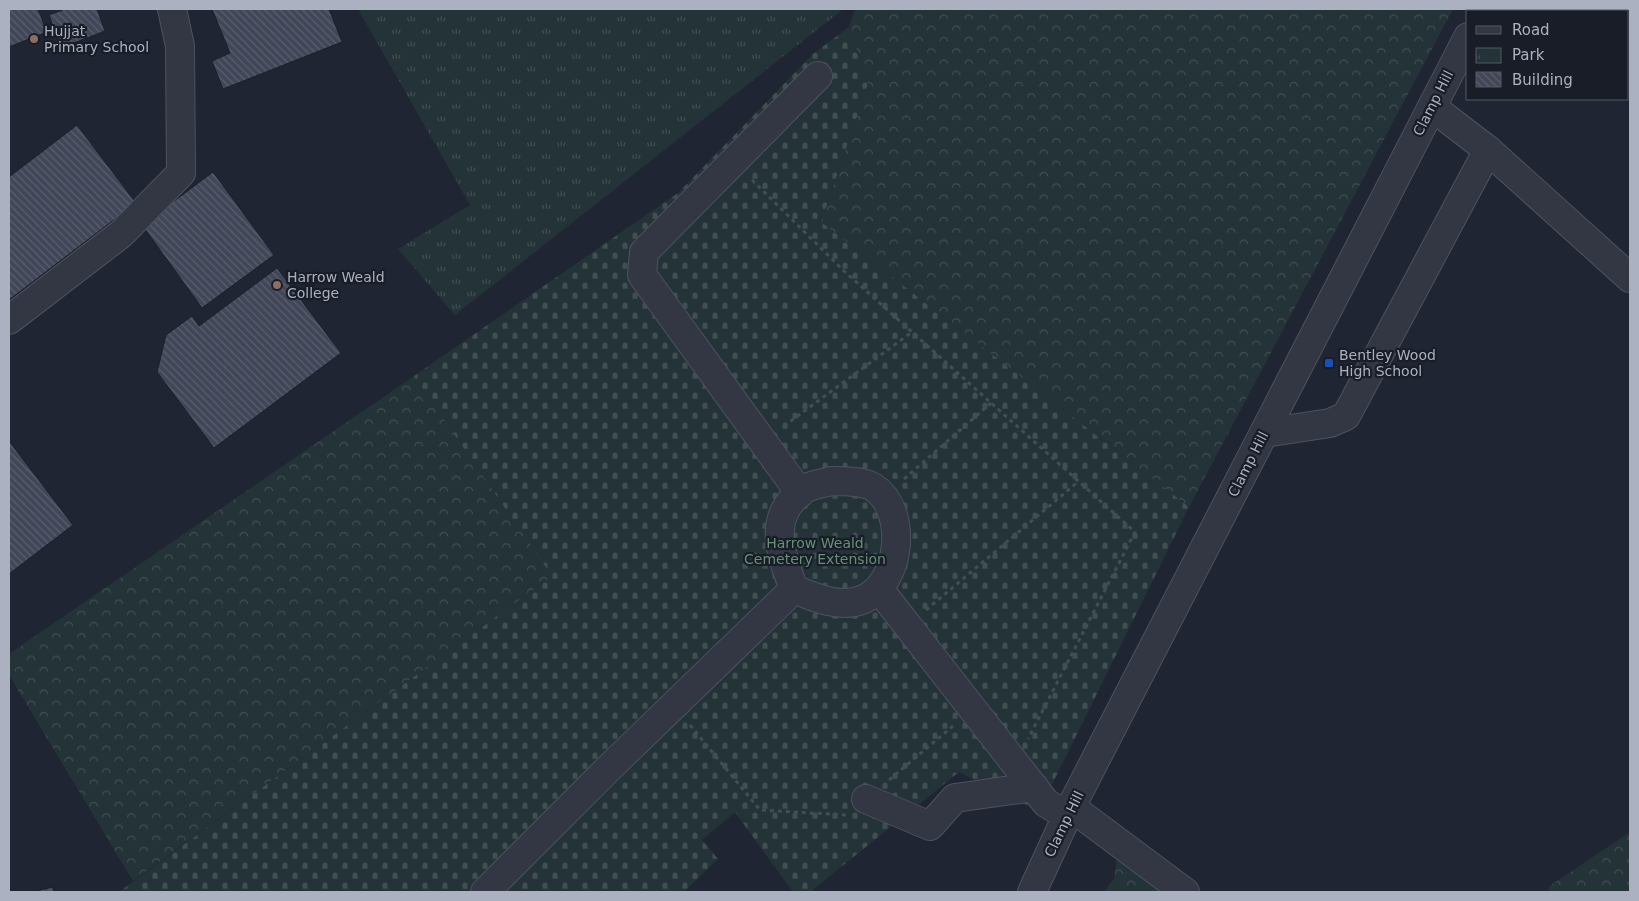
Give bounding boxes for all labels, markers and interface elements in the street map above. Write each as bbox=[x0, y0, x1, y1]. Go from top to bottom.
legend bbox=[1466, 10, 1629, 100]
text: Road bbox=[1512, 21, 1550, 39]
place label: Hujjat Primary School bbox=[44, 23, 149, 55]
marker: Hujjat Primary School bbox=[28, 33, 40, 45]
text: Park bbox=[1512, 46, 1545, 64]
street label: Clamp Hill bbox=[1410, 68, 1456, 138]
text: Building bbox=[1512, 71, 1573, 89]
place label: Harrow Weald College bbox=[287, 269, 385, 301]
marker: Harrow Weald College bbox=[271, 279, 283, 291]
place label: Bentley Wood High School bbox=[1339, 347, 1436, 379]
marker: Bentley Wood High School bbox=[1323, 357, 1335, 369]
street label: Clamp Hill bbox=[1225, 429, 1271, 499]
park label: Harrow Weald Cemetery Extension bbox=[744, 535, 886, 567]
street label: Clamp Hill bbox=[1041, 788, 1087, 860]

